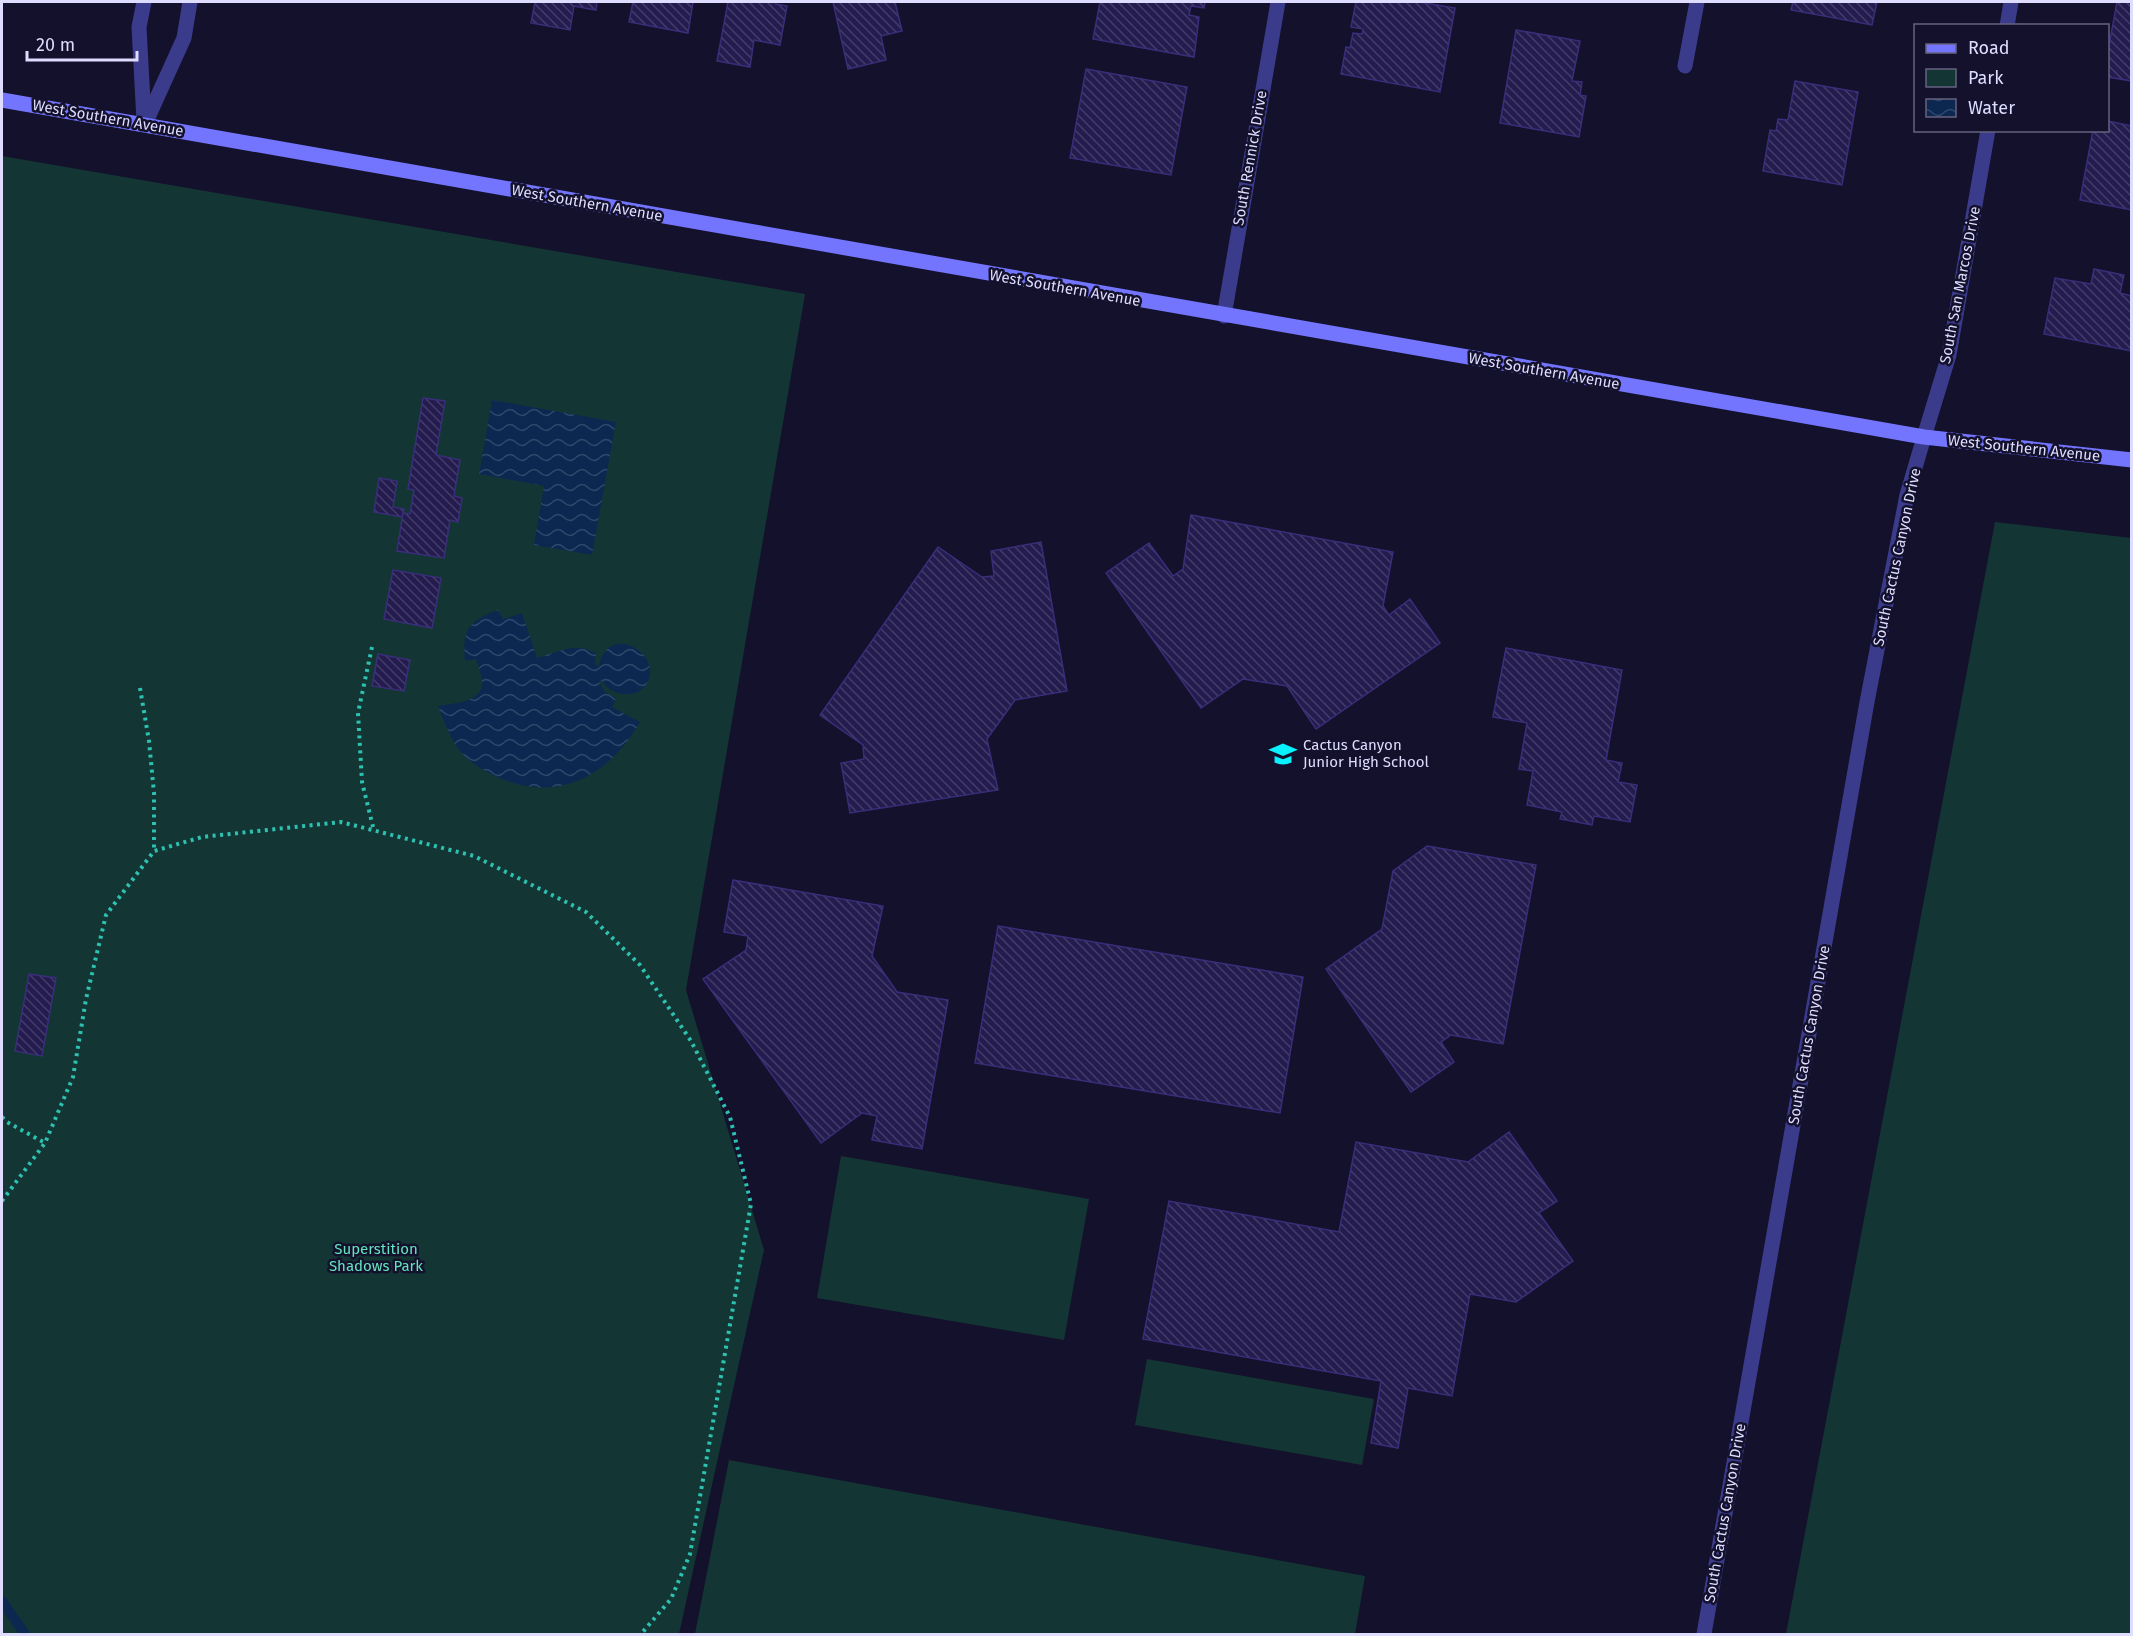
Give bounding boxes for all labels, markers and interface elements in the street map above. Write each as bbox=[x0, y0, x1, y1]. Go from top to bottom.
scale bar bbox=[27, 24, 136, 62]
legend bbox=[1914, 24, 2109, 132]
text: 20 m bbox=[36, 34, 75, 56]
text: Road bbox=[1968, 37, 2010, 59]
text: Park bbox=[1968, 67, 2004, 89]
street label: South Rennick Drive bbox=[1229, 89, 1271, 227]
street label: West Southern Avenue bbox=[31, 96, 185, 140]
text: Water bbox=[1968, 97, 2015, 119]
street label: West Southern Avenue bbox=[510, 181, 664, 225]
street label: South San Marcos Drive bbox=[1936, 205, 1984, 365]
street label: West Southern Avenue bbox=[988, 266, 1142, 310]
street label: West Southern Avenue bbox=[1467, 349, 1621, 393]
street label: West Southern Avenue bbox=[1947, 431, 2101, 465]
street label: South Cactus Canyon Drive bbox=[1869, 466, 1925, 648]
place label: Cactus Canyon Junior High School bbox=[1303, 736, 1430, 771]
school or university icon: Cactus Canyon Junior High School bbox=[1268, 739, 1298, 769]
street label: South Cactus Canyon Drive bbox=[1784, 944, 1834, 1126]
park label: Superstition Shadows Park bbox=[329, 1240, 423, 1275]
street label: South Cactus Canyon Drive bbox=[1700, 1422, 1750, 1604]

